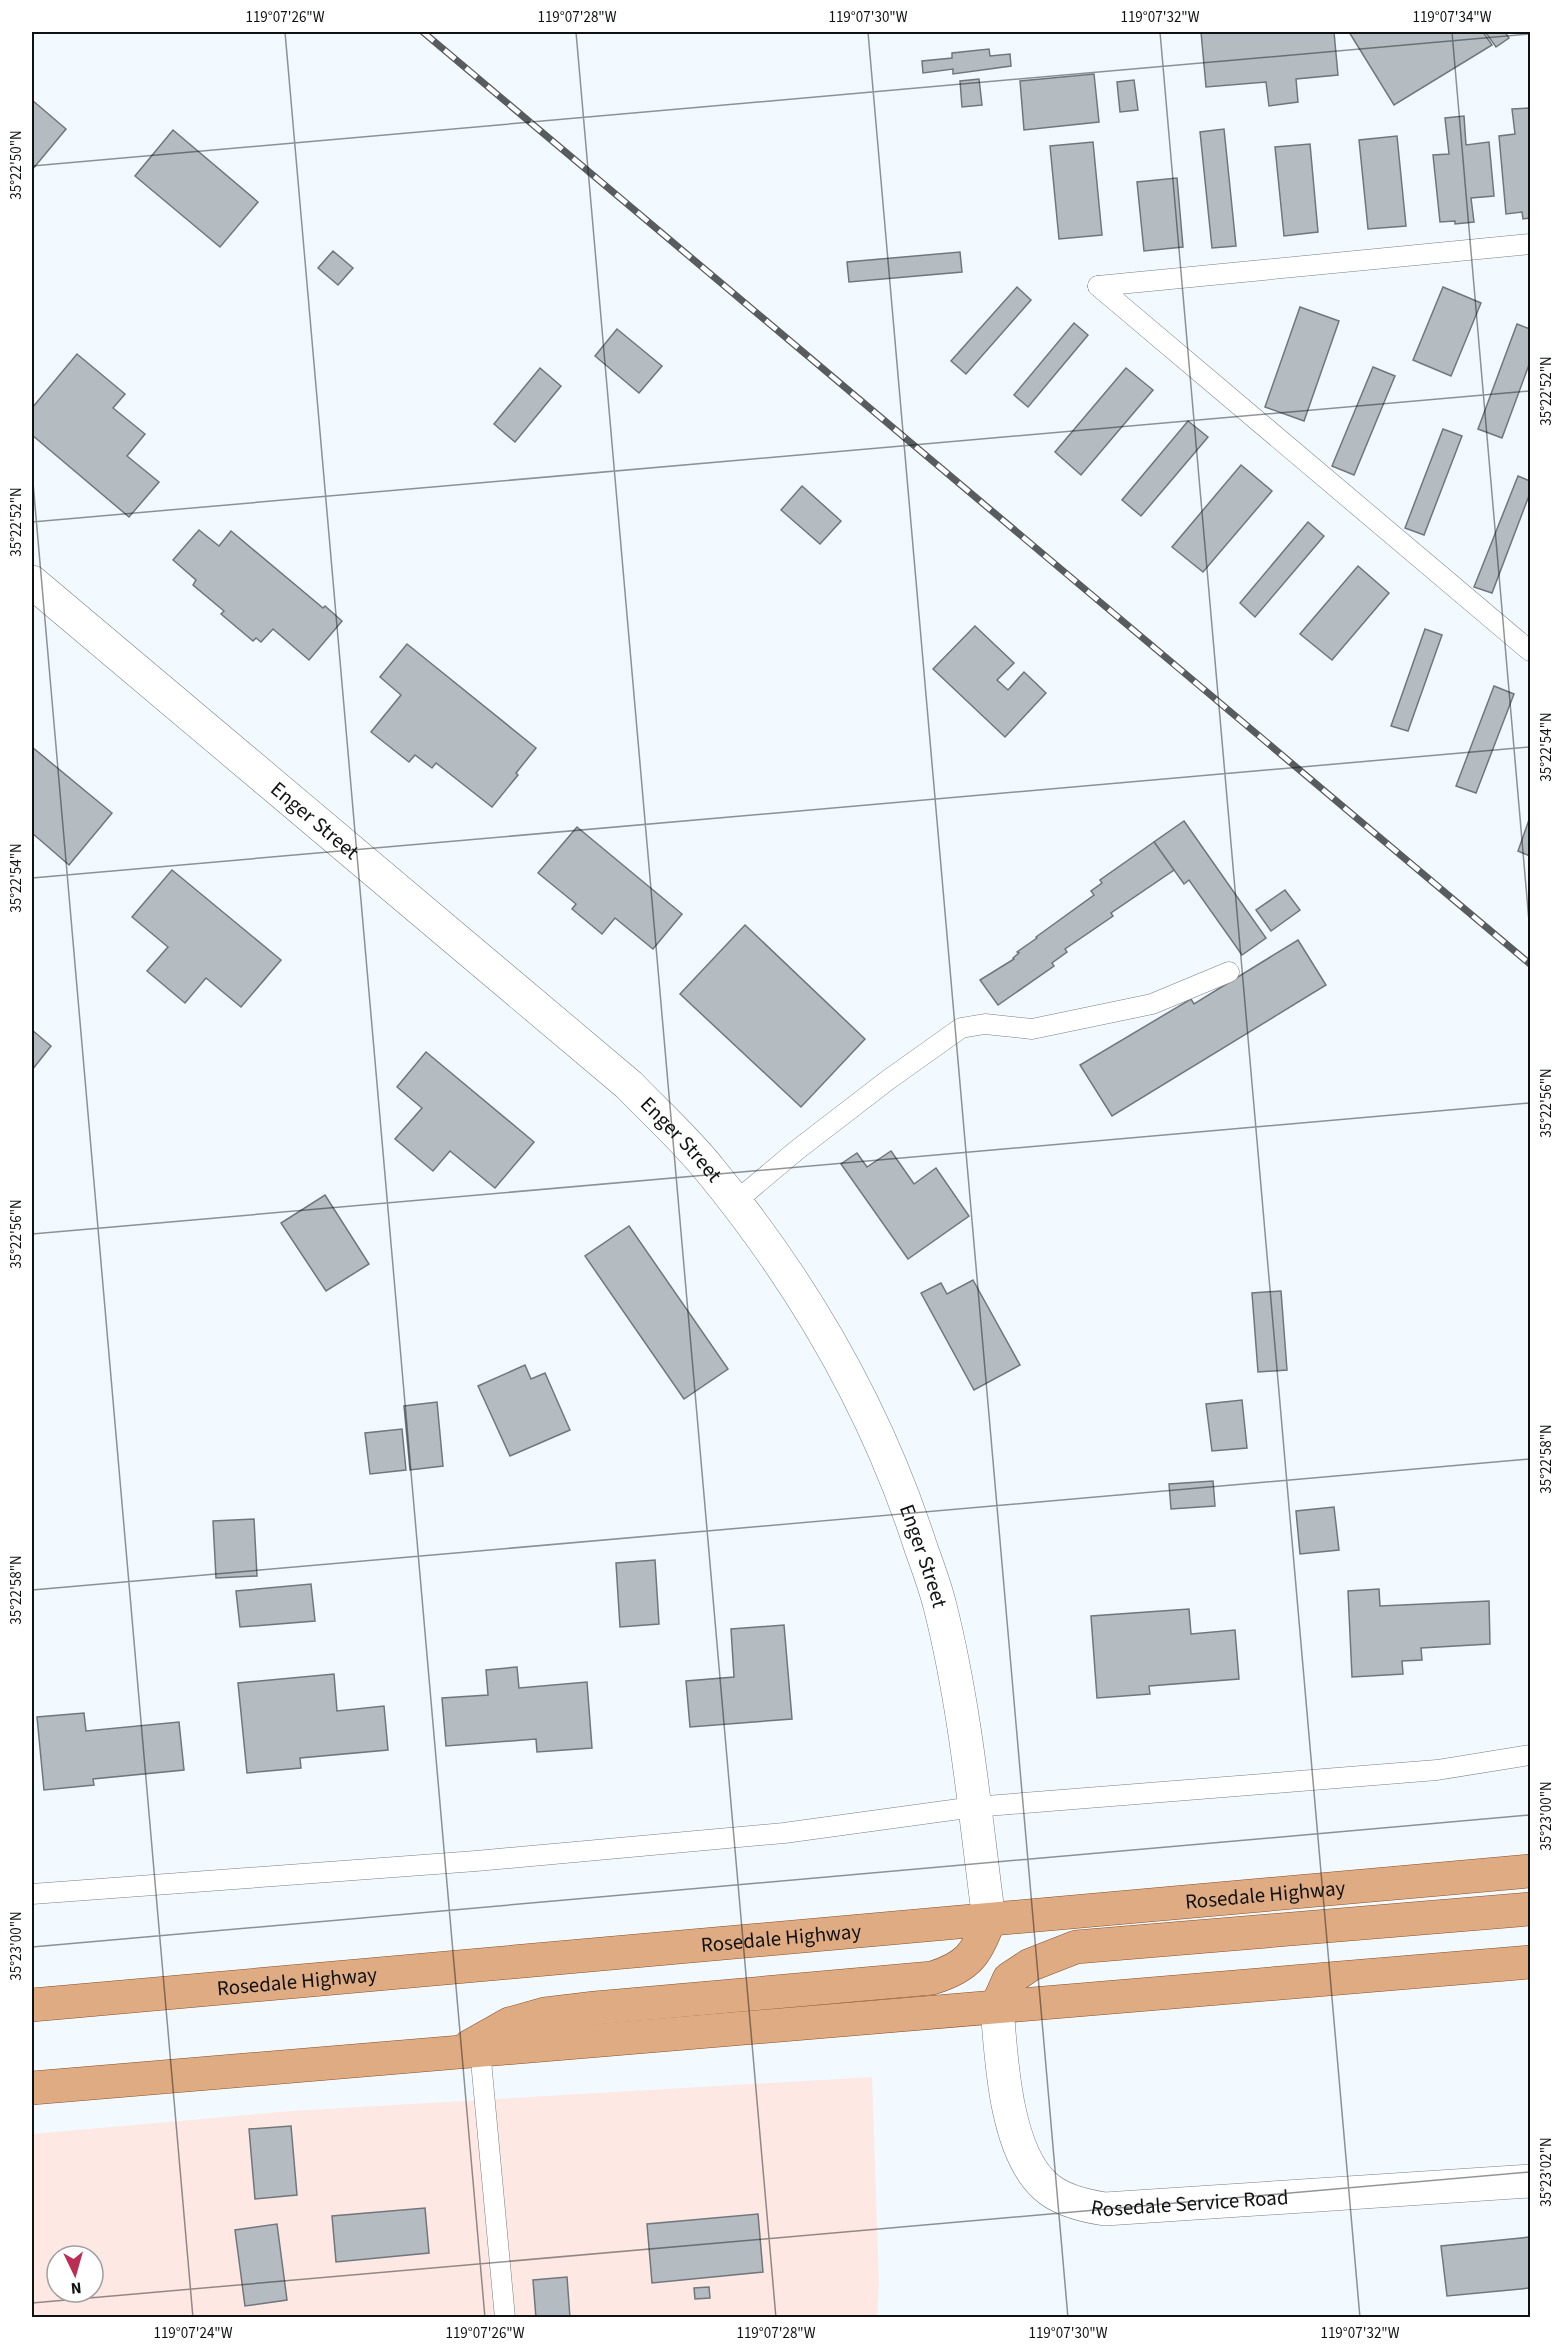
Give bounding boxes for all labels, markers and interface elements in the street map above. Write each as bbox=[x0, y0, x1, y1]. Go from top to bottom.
text: 119°07'26"W bbox=[245, 7, 325, 28]
text: 119°07'28"W bbox=[537, 7, 617, 28]
text: 119°07'30"W bbox=[828, 7, 908, 28]
text: 119°07'32"W bbox=[1120, 7, 1200, 28]
text: 119°07'34"W bbox=[1412, 7, 1492, 28]
text: 35°22'50"N bbox=[6, 130, 27, 200]
text: 35°22'52"N bbox=[1536, 356, 1557, 426]
text: 35°22'52"N bbox=[6, 487, 27, 557]
text: 35°22'54"N bbox=[1536, 712, 1557, 782]
street label: Enger Street bbox=[264, 774, 366, 866]
text: 35°22'54"N bbox=[6, 843, 27, 913]
text: 35°22'56"N bbox=[1536, 1068, 1557, 1138]
street label: Enger Street bbox=[634, 1090, 729, 1188]
text: 35°22'56"N bbox=[6, 1199, 27, 1269]
text: 35°22'58"N bbox=[1536, 1424, 1557, 1494]
street label: Enger Street bbox=[892, 1500, 955, 1611]
text: 35°22'58"N bbox=[6, 1555, 27, 1625]
text: 35°23'00"N bbox=[1536, 1781, 1557, 1851]
street label: Rosedale Highway bbox=[1184, 1873, 1347, 1917]
text: 35°23'00"N bbox=[6, 1911, 27, 1981]
street label: Rosedale Highway bbox=[700, 1916, 863, 1960]
street label: Rosedale Highway bbox=[216, 1959, 379, 2003]
text: 35°23'02"N bbox=[1536, 2137, 1557, 2207]
street label: Rosedale Service Road bbox=[1089, 2182, 1289, 2224]
north arrow bbox=[45, 2244, 105, 2304]
text: N bbox=[70, 2277, 82, 2299]
text: 119°07'24"W bbox=[153, 2323, 233, 2344]
text: 119°07'26"W bbox=[445, 2323, 525, 2344]
text: 119°07'28"W bbox=[736, 2323, 816, 2344]
text: 119°07'30"W bbox=[1028, 2323, 1108, 2344]
text: 119°07'32"W bbox=[1320, 2323, 1400, 2344]

